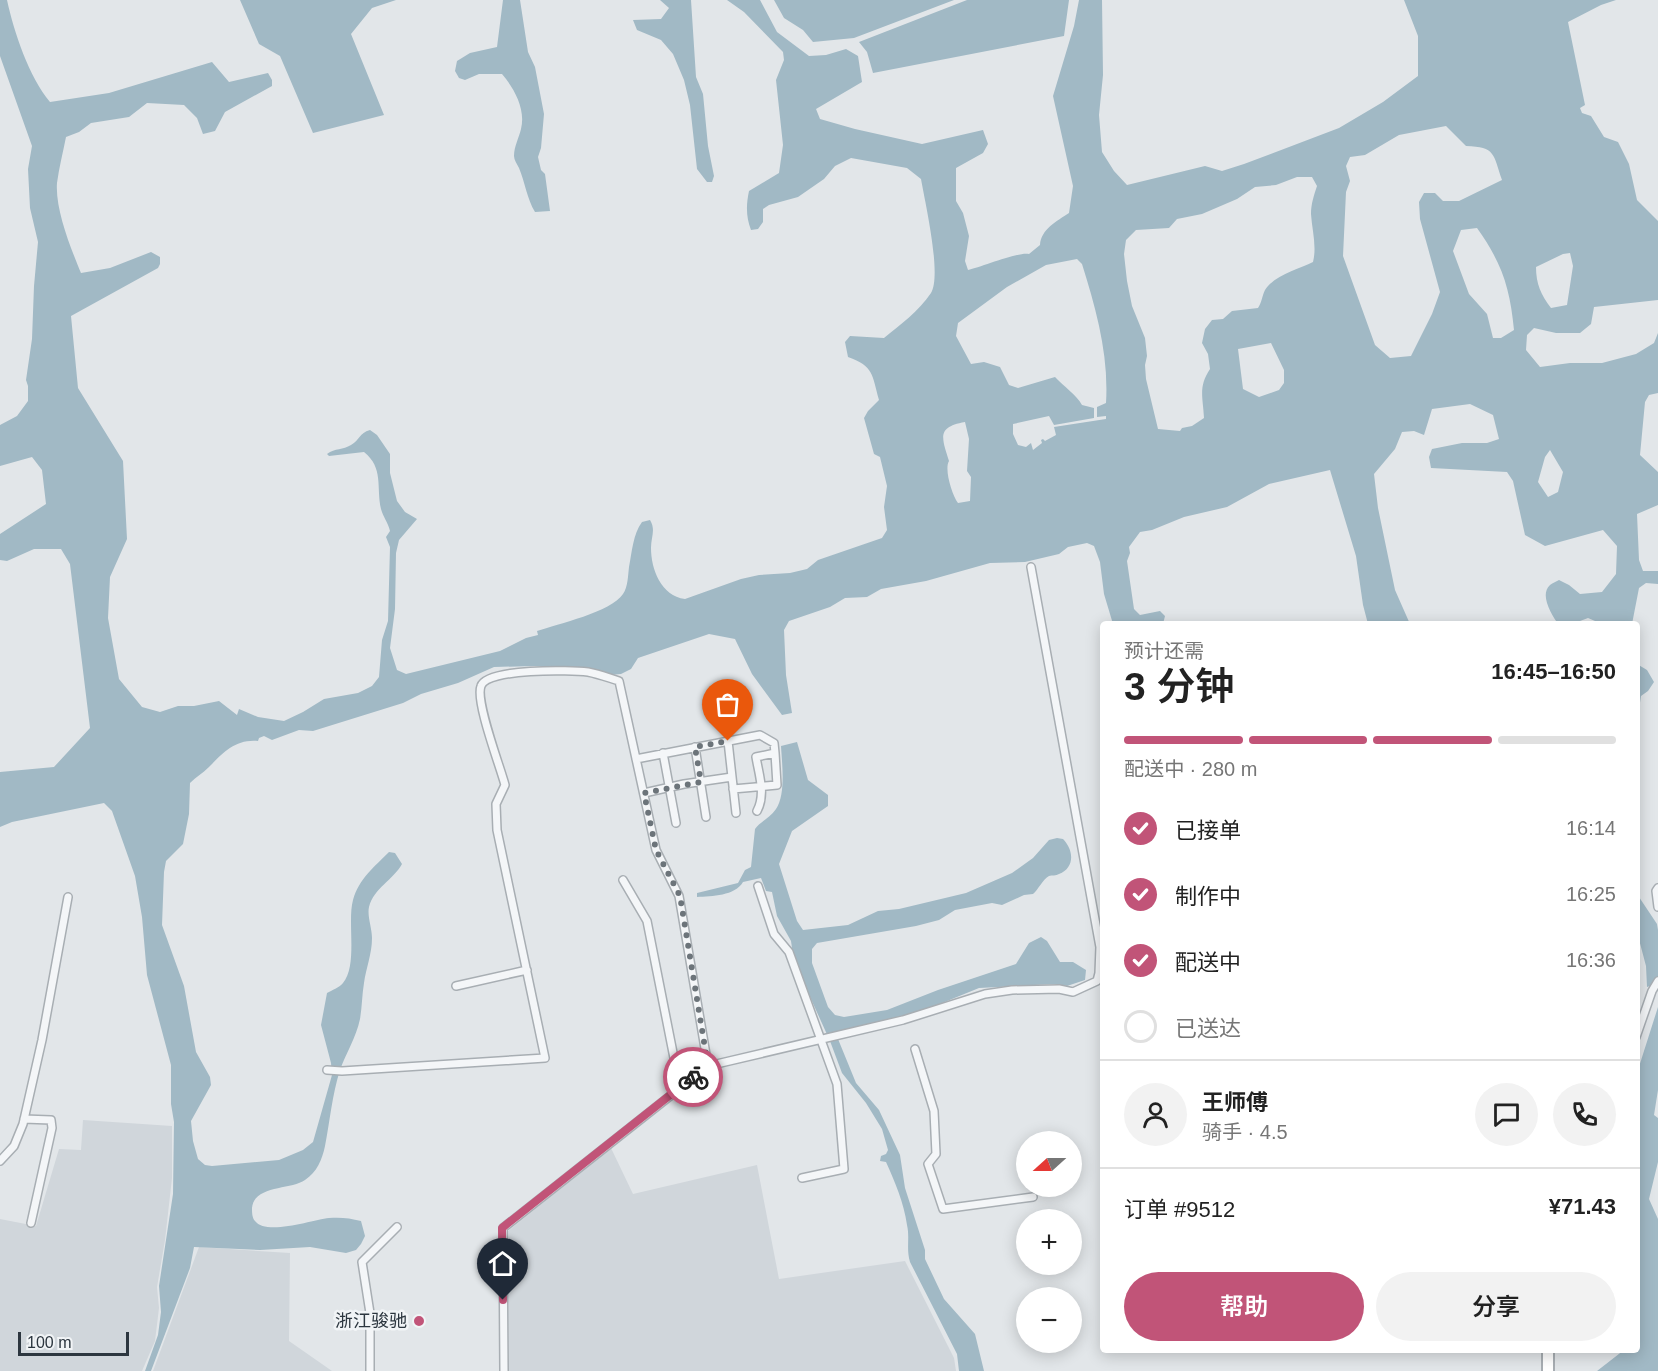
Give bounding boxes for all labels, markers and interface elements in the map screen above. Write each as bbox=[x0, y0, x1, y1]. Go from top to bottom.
text: 预计还需 bbox=[1124, 640, 1204, 662]
text: 16:45–16:50 bbox=[1491, 659, 1616, 684]
text: 3 分钟 bbox=[1124, 665, 1235, 708]
pin bbox=[702, 679, 753, 741]
icon: bag bbox=[711, 688, 744, 721]
text: 配送中 · 280 m bbox=[1124, 758, 1257, 780]
icon: check bbox=[1124, 812, 1157, 845]
text: 16:14 bbox=[1566, 817, 1616, 839]
text: 已接单 bbox=[1175, 818, 1241, 843]
icon: check bbox=[1124, 878, 1157, 911]
text: 16:25 bbox=[1566, 883, 1616, 905]
text: 制作中 bbox=[1175, 884, 1241, 909]
icon: check bbox=[1124, 944, 1157, 977]
text: 16:36 bbox=[1566, 949, 1616, 971]
text: 配送中 bbox=[1175, 950, 1241, 975]
text: 已送达 bbox=[1175, 1016, 1241, 1041]
courier bbox=[663, 1047, 723, 1107]
icon: bike bbox=[677, 1061, 710, 1094]
button: person bbox=[1124, 1083, 1187, 1146]
button: chat bbox=[1475, 1083, 1538, 1146]
button: phone bbox=[1553, 1083, 1616, 1146]
text: 王师傅 bbox=[1202, 1090, 1268, 1115]
text: 骑手 · 4.5 bbox=[1202, 1121, 1288, 1143]
north arrow bbox=[1016, 1131, 1082, 1197]
map controls bbox=[1016, 1131, 1082, 1353]
text: ¥71.43 bbox=[1549, 1194, 1616, 1219]
text: 订单 #9512 bbox=[1124, 1197, 1235, 1222]
button: + bbox=[1016, 1209, 1082, 1275]
pin bbox=[477, 1238, 528, 1300]
icon: home bbox=[486, 1247, 519, 1280]
button: 帮助 bbox=[1124, 1272, 1364, 1341]
button: 分享 bbox=[1376, 1272, 1616, 1341]
button: − bbox=[1016, 1287, 1082, 1353]
place label: 浙江骏驰 bbox=[335, 1311, 407, 1331]
marker: 浙江骏驰 bbox=[412, 1314, 426, 1328]
scale bar bbox=[18, 1329, 129, 1356]
text: 100 m bbox=[27, 1334, 71, 1351]

